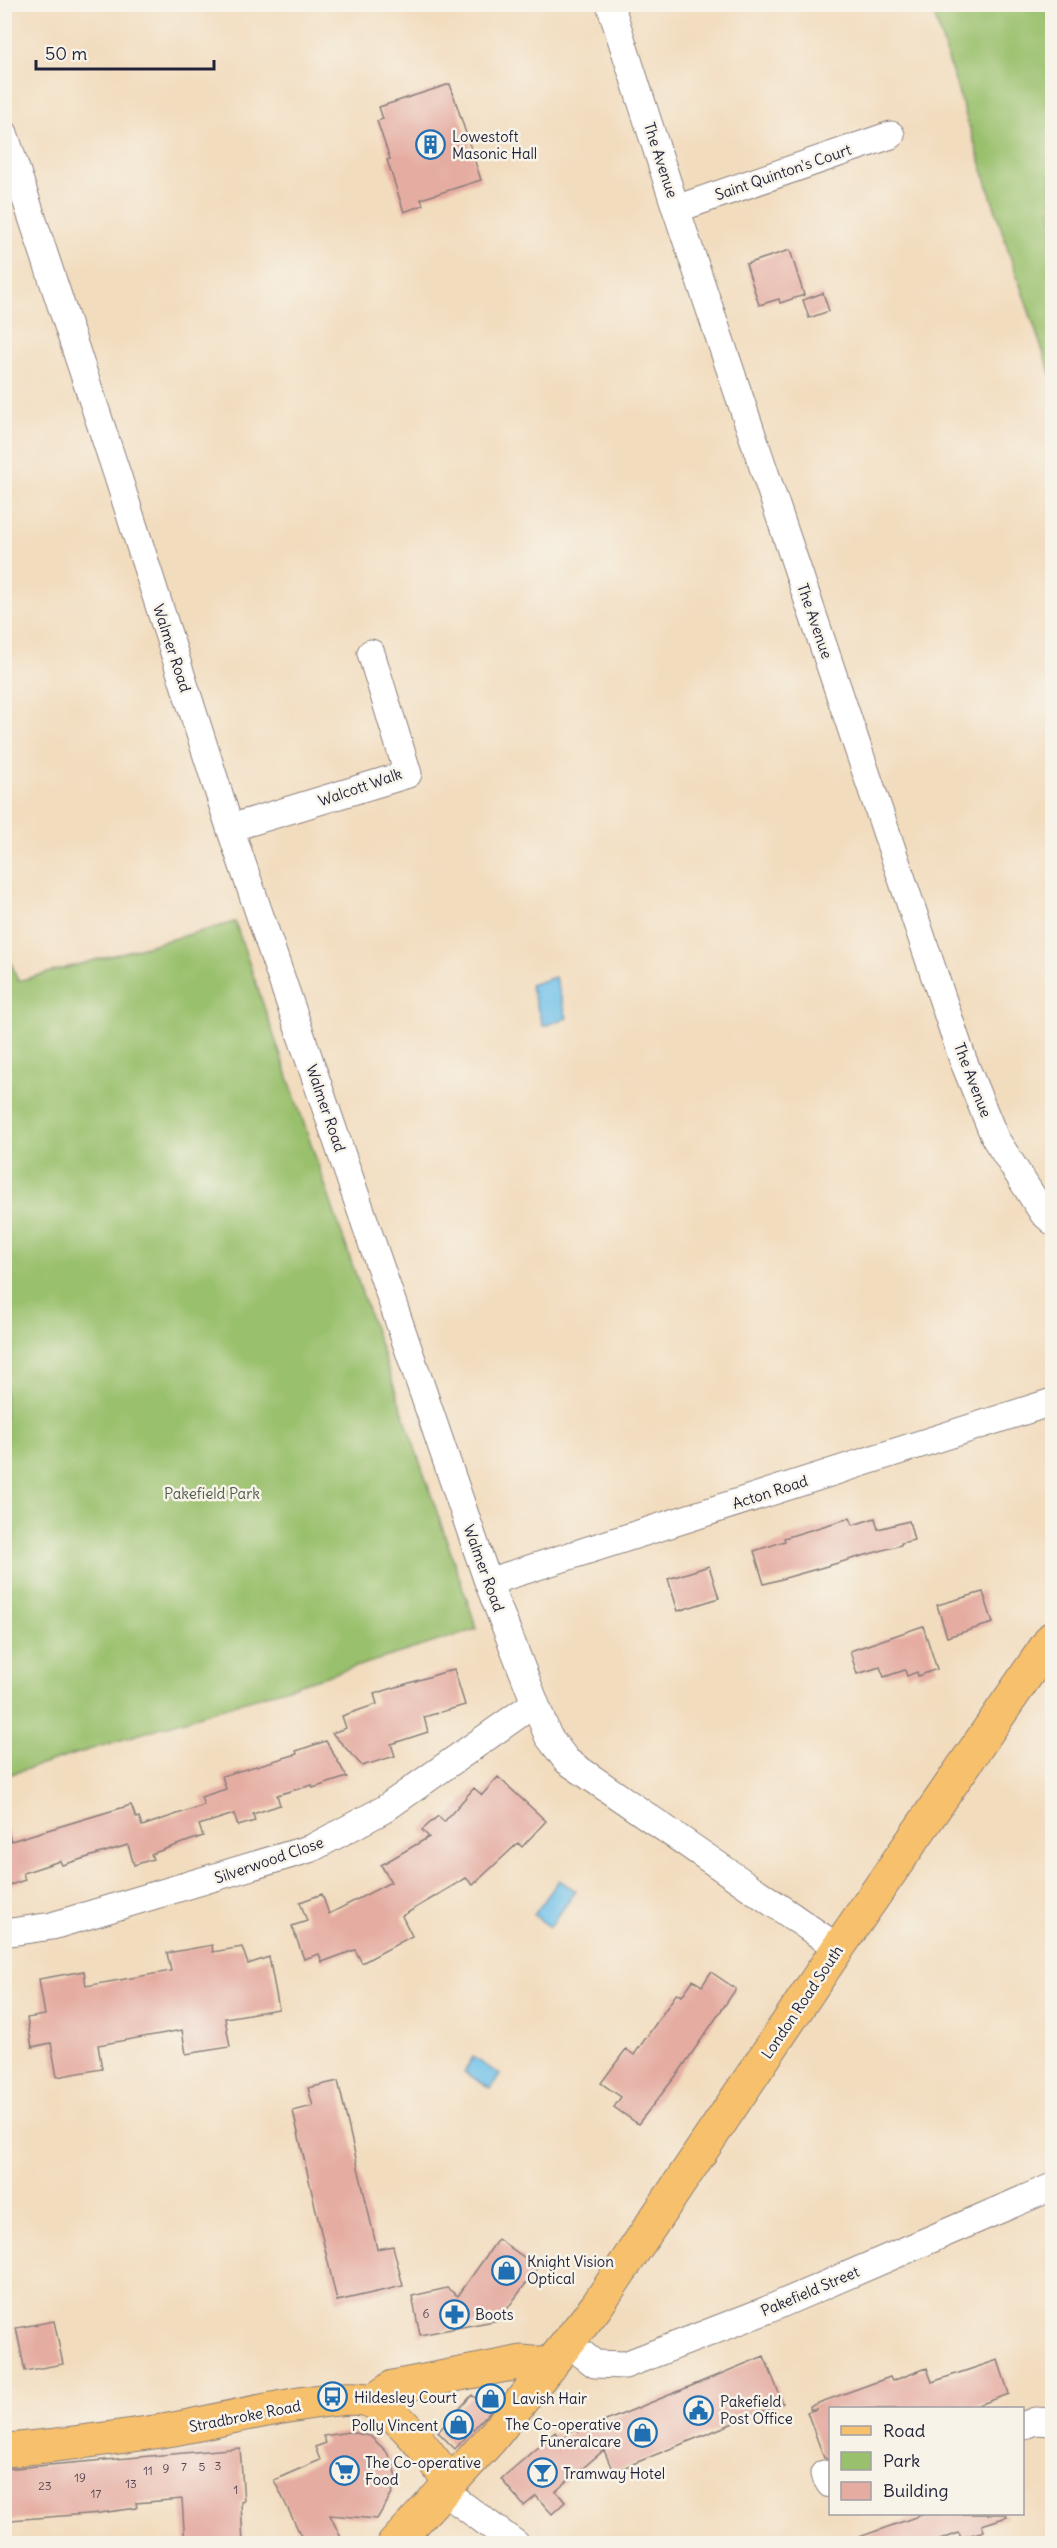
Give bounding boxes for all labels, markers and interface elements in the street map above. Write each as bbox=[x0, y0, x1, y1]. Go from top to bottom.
scale bar bbox=[36, 33, 214, 71]
text: 50 m bbox=[45, 42, 87, 65]
street label: The Avenue bbox=[640, 120, 682, 200]
place label: Lowestoft Masonic Hall bbox=[452, 127, 537, 163]
building icon: Lowestoft Masonic Hall bbox=[415, 129, 447, 161]
street label: Saint Quinton's Court bbox=[712, 140, 854, 204]
street label: The Avenue bbox=[793, 581, 837, 661]
street label: Walmer Road bbox=[149, 602, 195, 694]
street label: Walcott Walk bbox=[316, 764, 405, 810]
street label: The Avenue bbox=[950, 1040, 996, 1120]
street label: Walmer Road bbox=[302, 1062, 350, 1154]
street label: Acton Road bbox=[730, 1471, 810, 1513]
park label: Pakefield Park bbox=[164, 1484, 260, 1503]
street label: Walmer Road bbox=[459, 1522, 509, 1614]
street label: Silverwood Close bbox=[212, 1832, 326, 1888]
street label: London Road South bbox=[757, 1941, 847, 2062]
place label: Knight Vision Optical bbox=[527, 2252, 614, 2288]
shop icon: Knight Vision Optical bbox=[490, 2254, 522, 2286]
street label: Pakefield Street bbox=[758, 2262, 862, 2320]
pharmacy icon: Boots bbox=[438, 2298, 470, 2330]
place label: Boots bbox=[475, 2305, 514, 2324]
house number: 6 bbox=[423, 2306, 430, 2321]
bus stop icon: Hildesley Court bbox=[317, 2381, 349, 2413]
shop icon: Lavish Hair bbox=[475, 2382, 507, 2414]
place label: Hildesley Court bbox=[354, 2388, 457, 2407]
place label: Lavish Hair bbox=[512, 2389, 587, 2408]
place label: Pakefield Post Office bbox=[720, 2392, 793, 2428]
public building icon: Pakefield Post Office bbox=[683, 2394, 715, 2426]
street label: Stradbroke Road bbox=[187, 2396, 303, 2436]
legend bbox=[829, 2407, 1024, 2515]
shop icon: Polly Vincent bbox=[443, 2409, 475, 2441]
place label: The Co-operative Funeralcare bbox=[505, 2415, 621, 2451]
place label: Polly Vincent bbox=[352, 2416, 438, 2435]
shop icon: The Co-operative Funeralcare bbox=[626, 2417, 658, 2449]
text: Road bbox=[883, 2419, 926, 2442]
text: Park bbox=[883, 2449, 920, 2472]
place label: The Co-operative Food bbox=[365, 2453, 481, 2489]
supermarket icon: The Co-operative Food bbox=[328, 2455, 360, 2487]
bar icon: Tramway Hotel bbox=[526, 2457, 558, 2489]
house number: 3 bbox=[215, 2458, 222, 2473]
house number: 7 bbox=[181, 2459, 187, 2474]
house number: 5 bbox=[199, 2459, 206, 2474]
house number: 9 bbox=[163, 2461, 170, 2476]
house number: 11 bbox=[143, 2463, 153, 2478]
place label: Tramway Hotel bbox=[563, 2464, 665, 2483]
house number: 19 bbox=[74, 2470, 86, 2485]
house number: 13 bbox=[125, 2476, 137, 2491]
house number: 23 bbox=[38, 2478, 52, 2493]
text: Building bbox=[883, 2479, 948, 2502]
house number: 1 bbox=[234, 2482, 238, 2497]
house number: 17 bbox=[91, 2486, 101, 2501]

